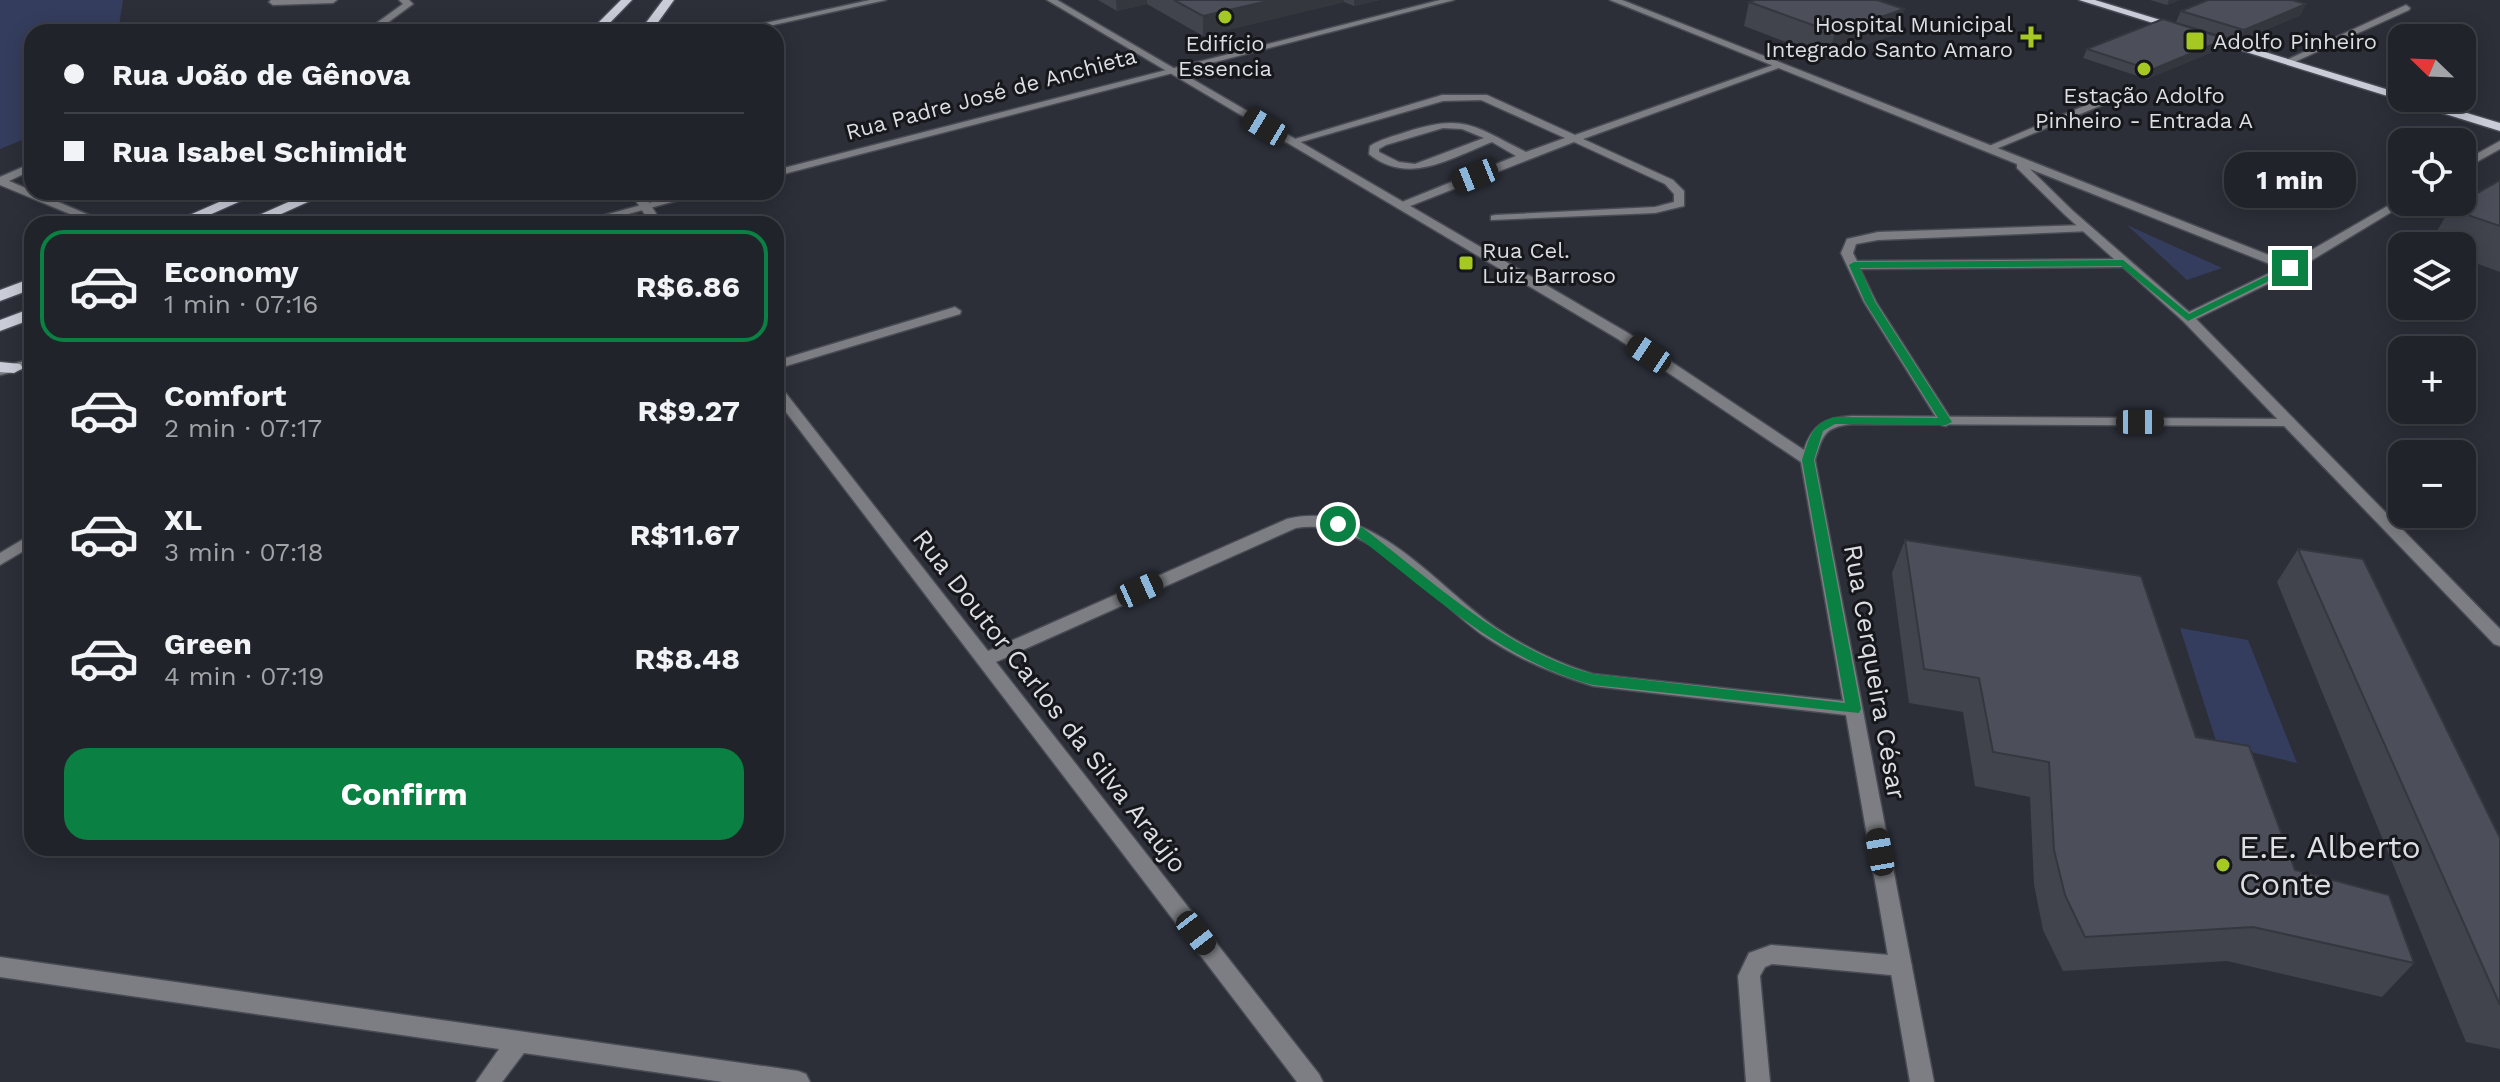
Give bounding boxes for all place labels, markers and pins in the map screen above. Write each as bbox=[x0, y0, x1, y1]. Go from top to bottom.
marker: Edifício Essencia bbox=[1216, 8, 1234, 26]
place label: Hospital Municipal Integrado Santo Amaro bbox=[1765, 12, 2013, 62]
marker: Hospital Municipal Integrado Santo Amaro bbox=[2020, 26, 2042, 48]
place label: Adolfo Pinheiro bbox=[2213, 29, 2377, 54]
marker: Adolfo Pinheiro bbox=[2184, 30, 2206, 52]
place label: Edifício Essencia bbox=[1178, 31, 1272, 81]
marker: Estação Adolfo Pinheiro - Entrada A bbox=[2135, 60, 2153, 78]
place label: Estação Adolfo Pinheiro - Entrada A bbox=[2035, 83, 2253, 133]
place label: Rua Cel. Luiz Barroso bbox=[1482, 238, 1616, 288]
marker: Rua Cel. Luiz Barroso bbox=[1457, 254, 1475, 272]
place label: E.E. Alberto Conte bbox=[2239, 828, 2421, 903]
marker: E.E. Alberto Conte bbox=[2214, 856, 2232, 874]

